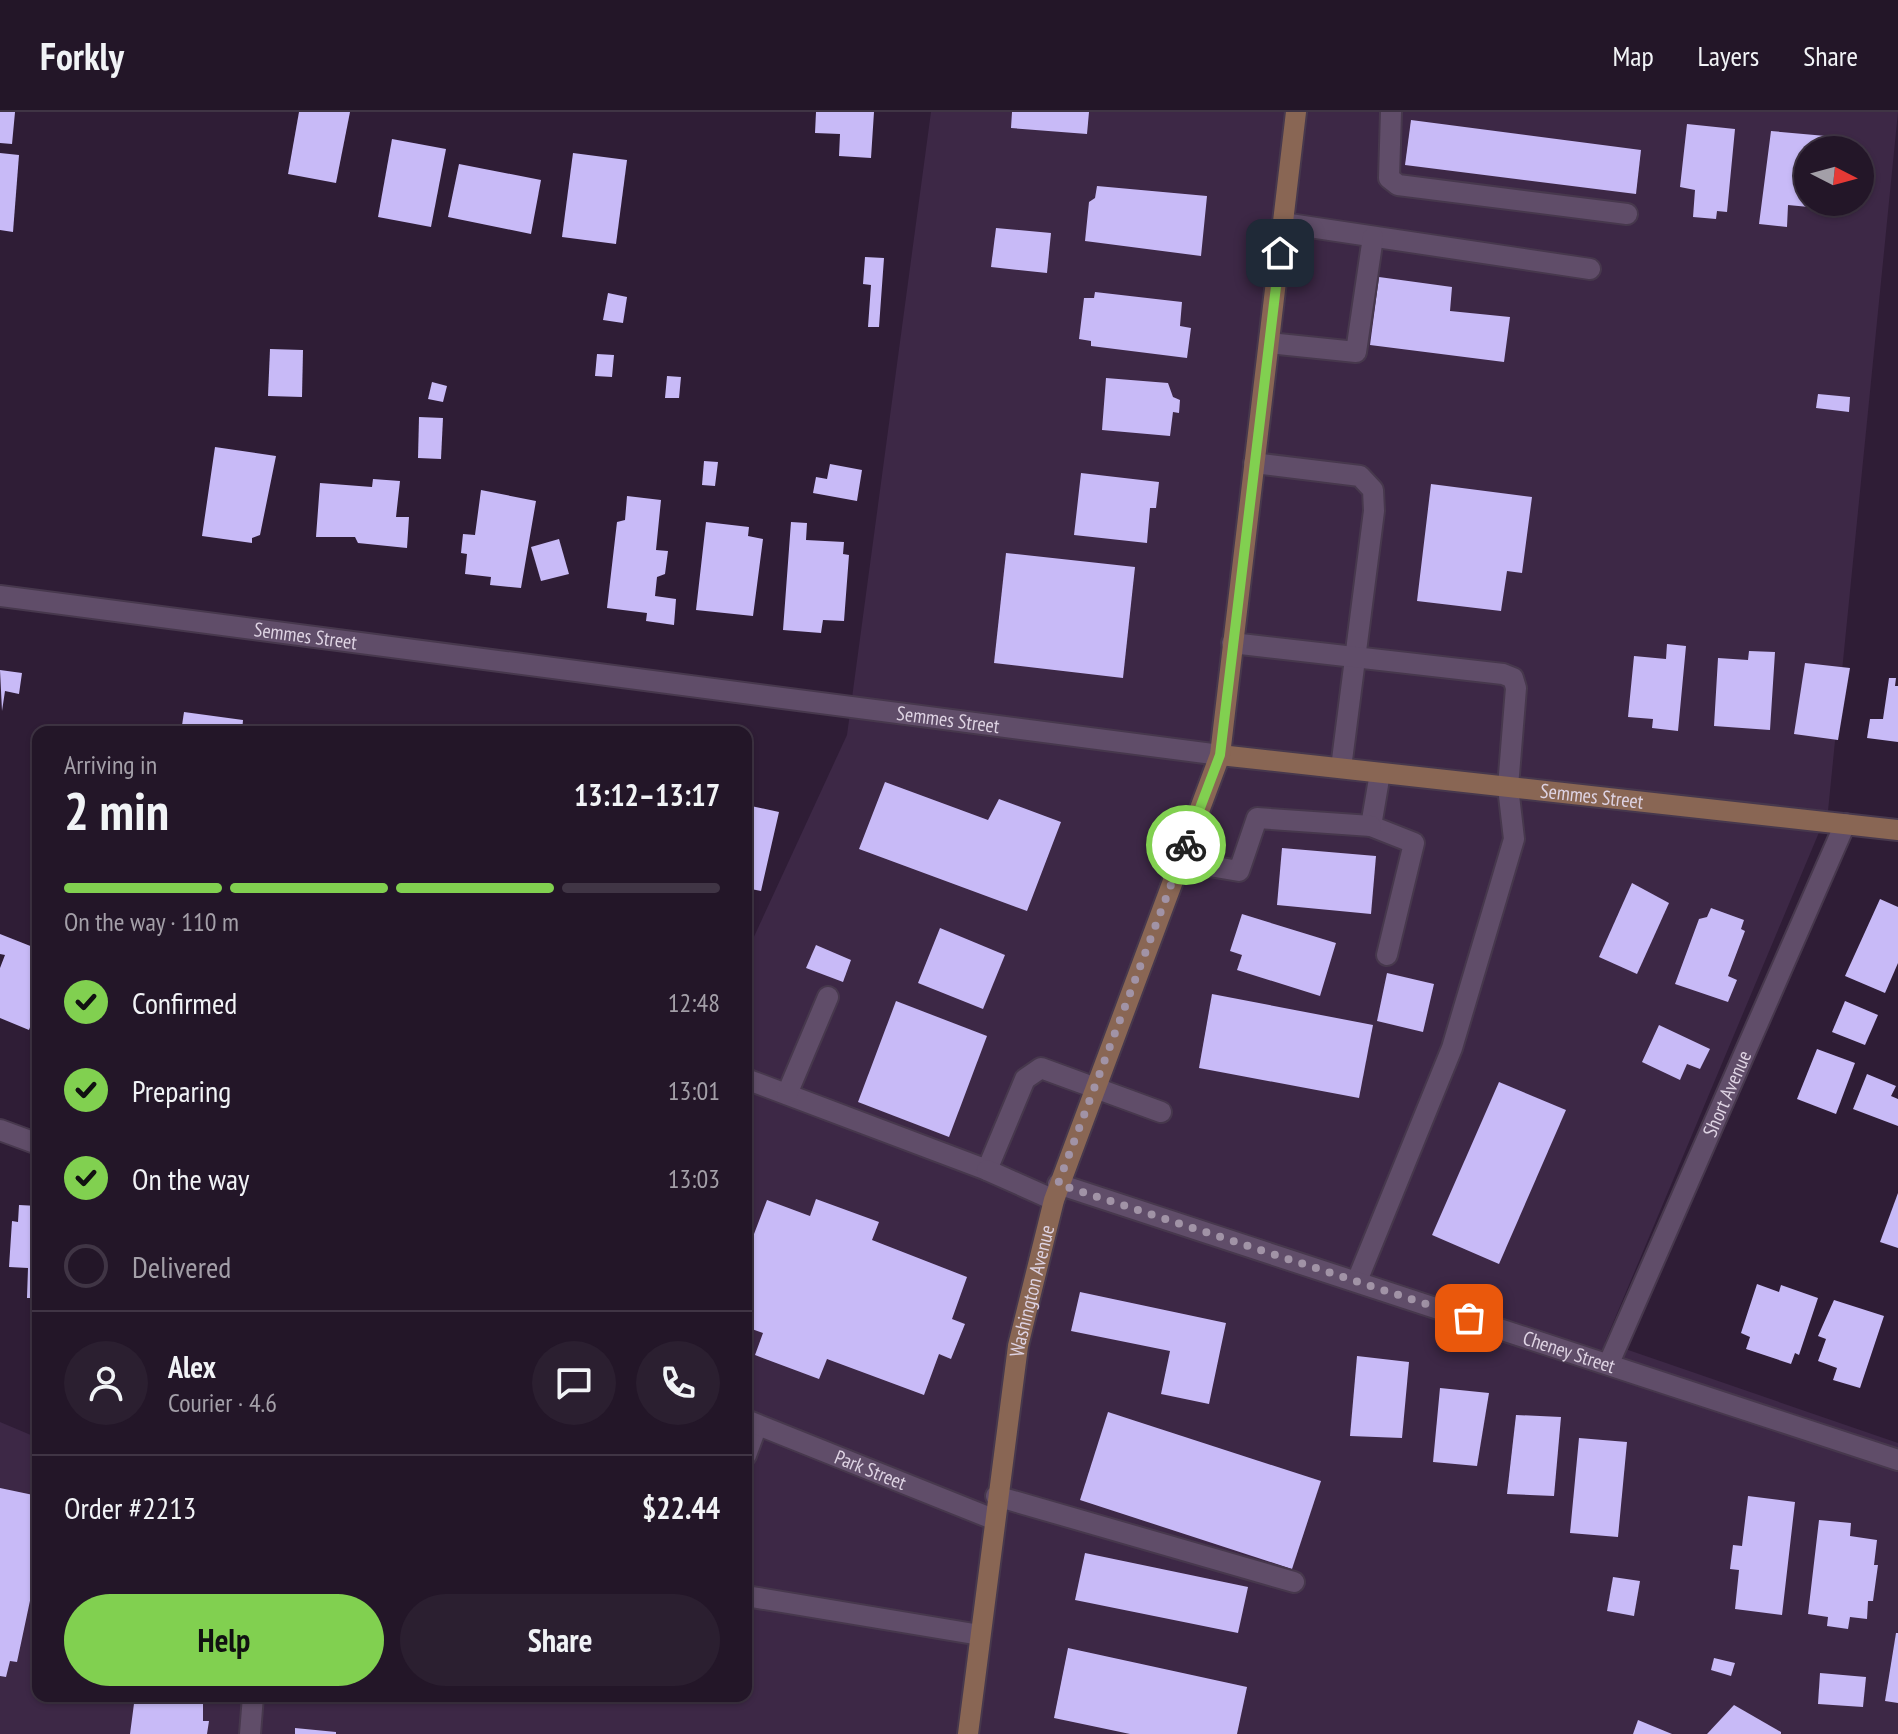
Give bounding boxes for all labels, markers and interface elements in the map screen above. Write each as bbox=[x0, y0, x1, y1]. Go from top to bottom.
text: Forkly bbox=[40, 31, 124, 80]
text: Map bbox=[1612, 37, 1654, 74]
text: Layers bbox=[1698, 37, 1759, 74]
text: Share bbox=[1803, 37, 1858, 74]
north arrow bbox=[1794, 136, 1874, 216]
map controls bbox=[1794, 136, 1874, 216]
pin bbox=[1246, 219, 1314, 287]
icon: home bbox=[1258, 231, 1302, 275]
street label: Semmes Street bbox=[252, 616, 359, 655]
street label: Semmes Street bbox=[895, 700, 1002, 739]
text: Arriving in bbox=[64, 748, 157, 781]
text: 13:12–13:17 bbox=[574, 775, 720, 814]
text: 2 min bbox=[64, 777, 169, 844]
street label: Semmes Street bbox=[1539, 778, 1645, 815]
courier bbox=[1146, 805, 1226, 885]
icon: bike bbox=[1164, 823, 1208, 867]
text: On the way · 110 m bbox=[64, 905, 239, 938]
icon: check bbox=[64, 980, 108, 1024]
text: Confirmed bbox=[132, 983, 237, 1022]
text: 12:48 bbox=[668, 986, 720, 1019]
street label: Short Avenue bbox=[1697, 1046, 1757, 1141]
icon: check bbox=[64, 1068, 108, 1112]
text: Preparing bbox=[132, 1071, 231, 1110]
text: 13:01 bbox=[668, 1074, 720, 1107]
icon: check bbox=[64, 1156, 108, 1200]
text: On the way bbox=[132, 1159, 249, 1198]
text: 13:03 bbox=[668, 1162, 720, 1195]
street label: Washington Avenue bbox=[1004, 1222, 1060, 1358]
text: Delivered bbox=[132, 1247, 231, 1286]
pin bbox=[1435, 1284, 1503, 1352]
icon: bag bbox=[1447, 1296, 1491, 1340]
street label: Cheney Street bbox=[1520, 1325, 1619, 1379]
button: person bbox=[64, 1341, 148, 1425]
button: chat bbox=[532, 1341, 616, 1425]
button: phone bbox=[636, 1341, 720, 1425]
text: Alex bbox=[168, 1347, 216, 1386]
text: Courier · 4.6 bbox=[168, 1386, 277, 1419]
street label: Park Street bbox=[831, 1444, 910, 1496]
text: Order #2213 bbox=[64, 1488, 196, 1527]
text: $22.44 bbox=[642, 1488, 720, 1527]
button: Help bbox=[64, 1594, 384, 1686]
button: Share bbox=[400, 1594, 720, 1686]

